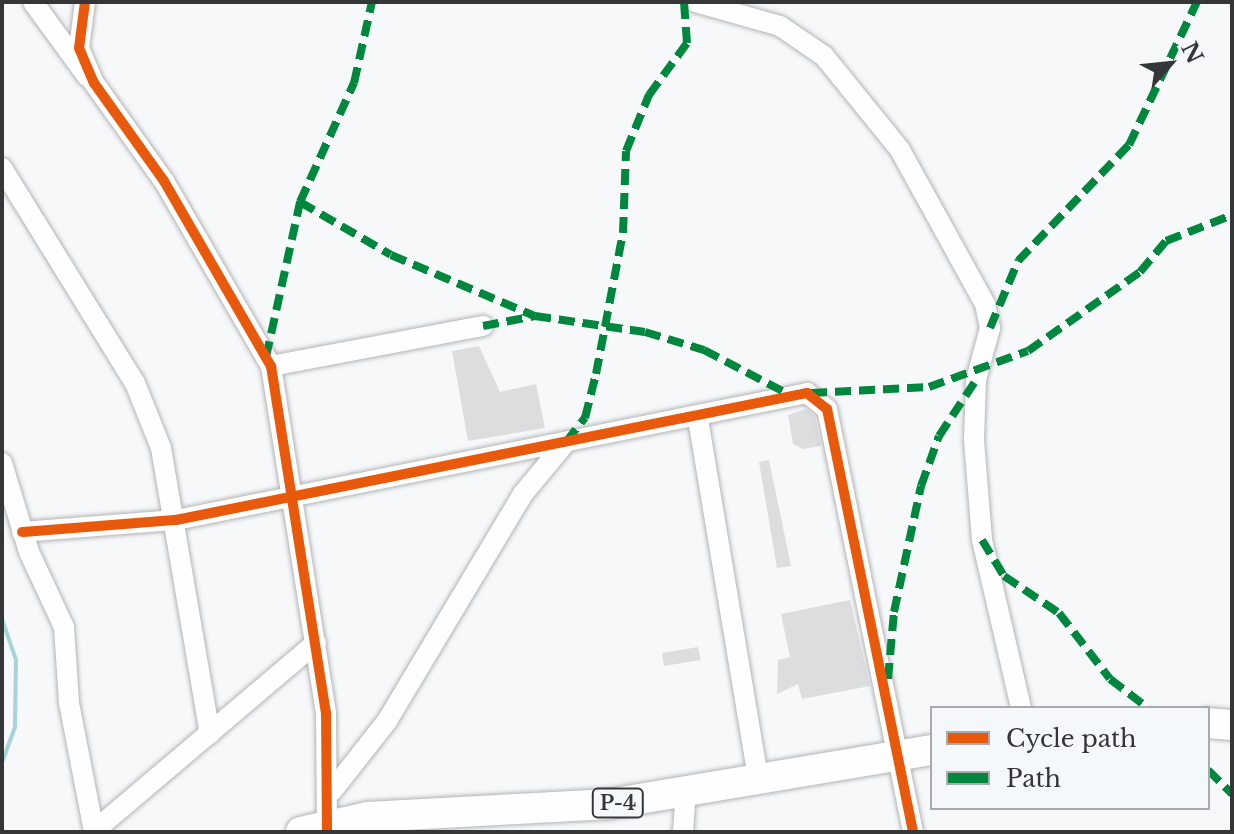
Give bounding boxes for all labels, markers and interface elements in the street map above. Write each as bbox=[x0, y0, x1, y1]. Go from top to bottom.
north arrow bbox=[1130, 24, 1210, 104]
text: N bbox=[1175, 38, 1209, 68]
legend bbox=[930, 706, 1210, 810]
text: Cycle path bbox=[1006, 724, 1137, 753]
text: Path bbox=[1006, 764, 1061, 793]
road number: P-4 bbox=[590, 787, 646, 819]

